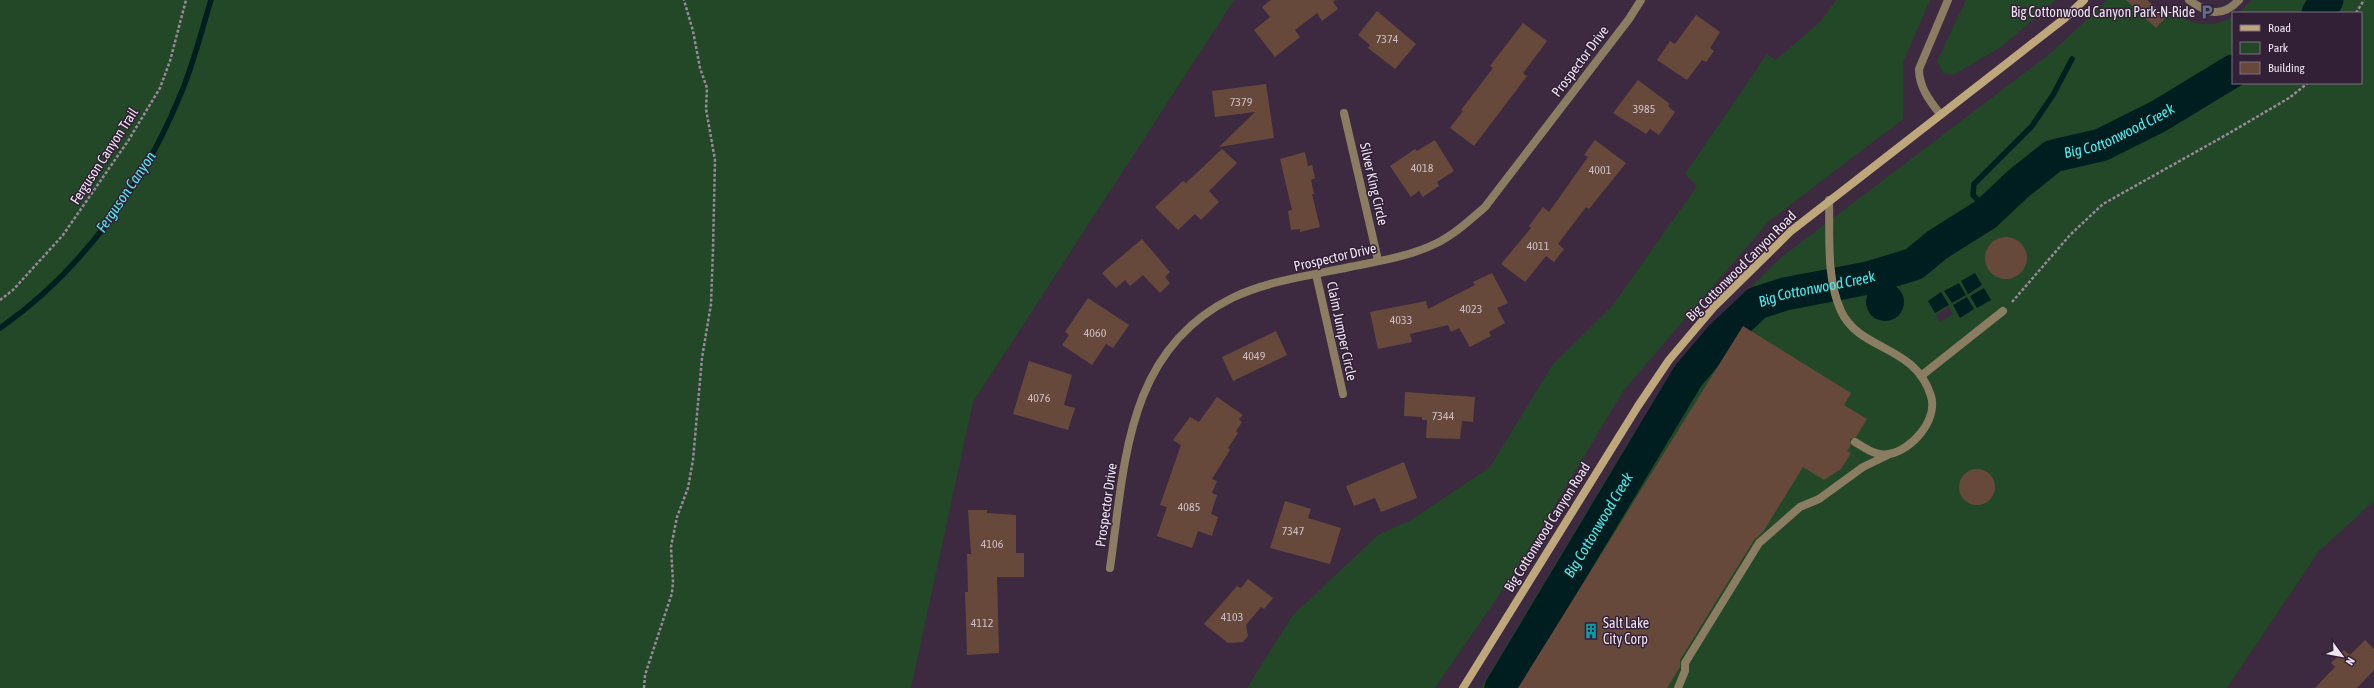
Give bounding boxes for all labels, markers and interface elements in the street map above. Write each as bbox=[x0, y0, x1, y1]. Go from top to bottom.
parking icon: Big Cottonwood Canyon Park-N-Ride bbox=[2198, 3, 2216, 21]
place label: Big Cottonwood Canyon Park-N-Ride bbox=[2011, 4, 2195, 20]
legend bbox=[2232, 12, 2362, 84]
text: Road bbox=[2268, 21, 2291, 35]
street label: Prospector Drive bbox=[1548, 23, 1612, 99]
house number: 7374 bbox=[1376, 32, 1399, 46]
text: Park bbox=[2268, 41, 2289, 55]
text: Building bbox=[2268, 61, 2306, 75]
house number: 7379 bbox=[1230, 95, 1253, 109]
water label: Big Cottonwood Creek bbox=[2062, 99, 2178, 161]
house number: 3985 bbox=[1633, 102, 1655, 116]
street label: Ferguson Canyon Trail bbox=[67, 105, 141, 207]
street label: Silver King Circle bbox=[1357, 141, 1391, 227]
water label: Ferguson Canyon bbox=[92, 148, 160, 236]
house number: 4018 bbox=[1411, 161, 1434, 175]
house number: 4001 bbox=[1589, 163, 1612, 177]
street label: Big Cottonwood Canyon Road bbox=[1683, 208, 1799, 324]
house number: 4011 bbox=[1527, 239, 1550, 253]
street label: Prospector Drive bbox=[1292, 240, 1378, 274]
water label: Big Cottonwood Creek bbox=[1756, 267, 1878, 310]
street label: Claim Jumper Circle bbox=[1324, 280, 1360, 382]
house number: 4023 bbox=[1460, 302, 1482, 316]
house number: 4033 bbox=[1390, 313, 1412, 327]
house number: 4060 bbox=[1084, 326, 1107, 340]
house number: 4049 bbox=[1243, 349, 1266, 363]
house number: 4076 bbox=[1028, 391, 1051, 405]
house number: 7344 bbox=[1432, 409, 1455, 423]
street label: Big Cottonwood Canyon Road bbox=[1501, 460, 1593, 594]
street label: Prospector Drive bbox=[1092, 462, 1120, 548]
water label: Big Cottonwood Creek bbox=[1560, 469, 1636, 580]
house number: 4085 bbox=[1178, 500, 1200, 514]
house number: 7347 bbox=[1282, 524, 1305, 538]
house number: 4106 bbox=[981, 537, 1004, 551]
house number: 4103 bbox=[1221, 610, 1243, 624]
place label: Salt Lake City Corp bbox=[1603, 615, 1649, 647]
house number: 4112 bbox=[971, 616, 993, 630]
building icon: Salt Lake City Corp bbox=[1582, 622, 1600, 640]
north arrow bbox=[2322, 636, 2362, 676]
text: N bbox=[2344, 655, 2357, 667]

